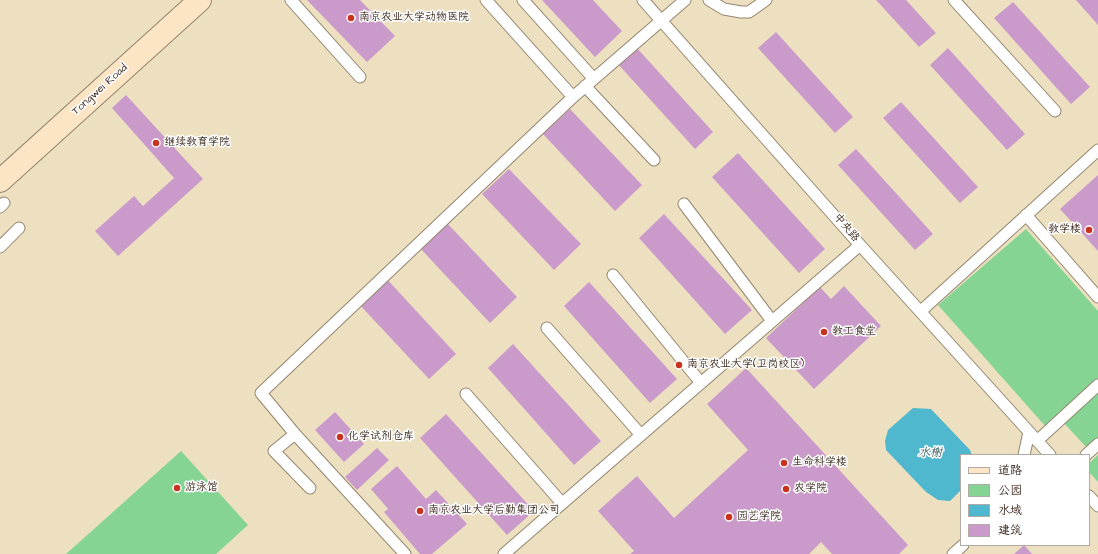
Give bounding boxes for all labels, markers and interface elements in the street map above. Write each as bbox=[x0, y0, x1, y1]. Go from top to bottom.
place label: 南京农业大学动物医院 bbox=[359, 11, 469, 25]
marker: 南京农业大学动物医院 bbox=[346, 13, 356, 23]
street label: Tongwei Road bbox=[69, 62, 131, 118]
place label: 继续教育学院 bbox=[164, 136, 230, 150]
marker: 继续教育学院 bbox=[151, 138, 161, 148]
street label: 中央路 bbox=[830, 211, 862, 245]
place label: 教学楼 bbox=[1048, 223, 1081, 237]
marker: 教学楼 bbox=[1084, 225, 1094, 235]
place label: 教工食堂 bbox=[832, 325, 876, 339]
marker: 教工食堂 bbox=[819, 327, 829, 337]
place label: 南京农业大学(卫岗校区) bbox=[687, 358, 804, 372]
marker: 南京农业大学(卫岗校区) bbox=[674, 360, 684, 370]
place label: 化学试剂仓库 bbox=[348, 430, 414, 444]
marker: 化学试剂仓库 bbox=[335, 432, 345, 442]
water label: 水榭 bbox=[918, 446, 942, 460]
legend bbox=[960, 454, 1090, 546]
place label: 生命科学楼 bbox=[792, 456, 847, 470]
marker: 生命科学楼 bbox=[779, 458, 789, 468]
text: 道路 bbox=[998, 462, 1022, 479]
place label: 游泳馆 bbox=[185, 481, 218, 495]
place label: 农学院 bbox=[794, 482, 827, 496]
text: 公园 bbox=[998, 482, 1022, 499]
marker: 游泳馆 bbox=[172, 483, 182, 493]
marker: 农学院 bbox=[781, 484, 791, 494]
text: 水域 bbox=[998, 502, 1022, 519]
place label: 南京农业大学后勤集团公司 bbox=[428, 504, 560, 518]
marker: 南京农业大学后勤集团公司 bbox=[415, 506, 425, 516]
place label: 园艺学院 bbox=[737, 510, 781, 524]
marker: 园艺学院 bbox=[724, 512, 734, 522]
text: 建筑 bbox=[998, 522, 1022, 539]

